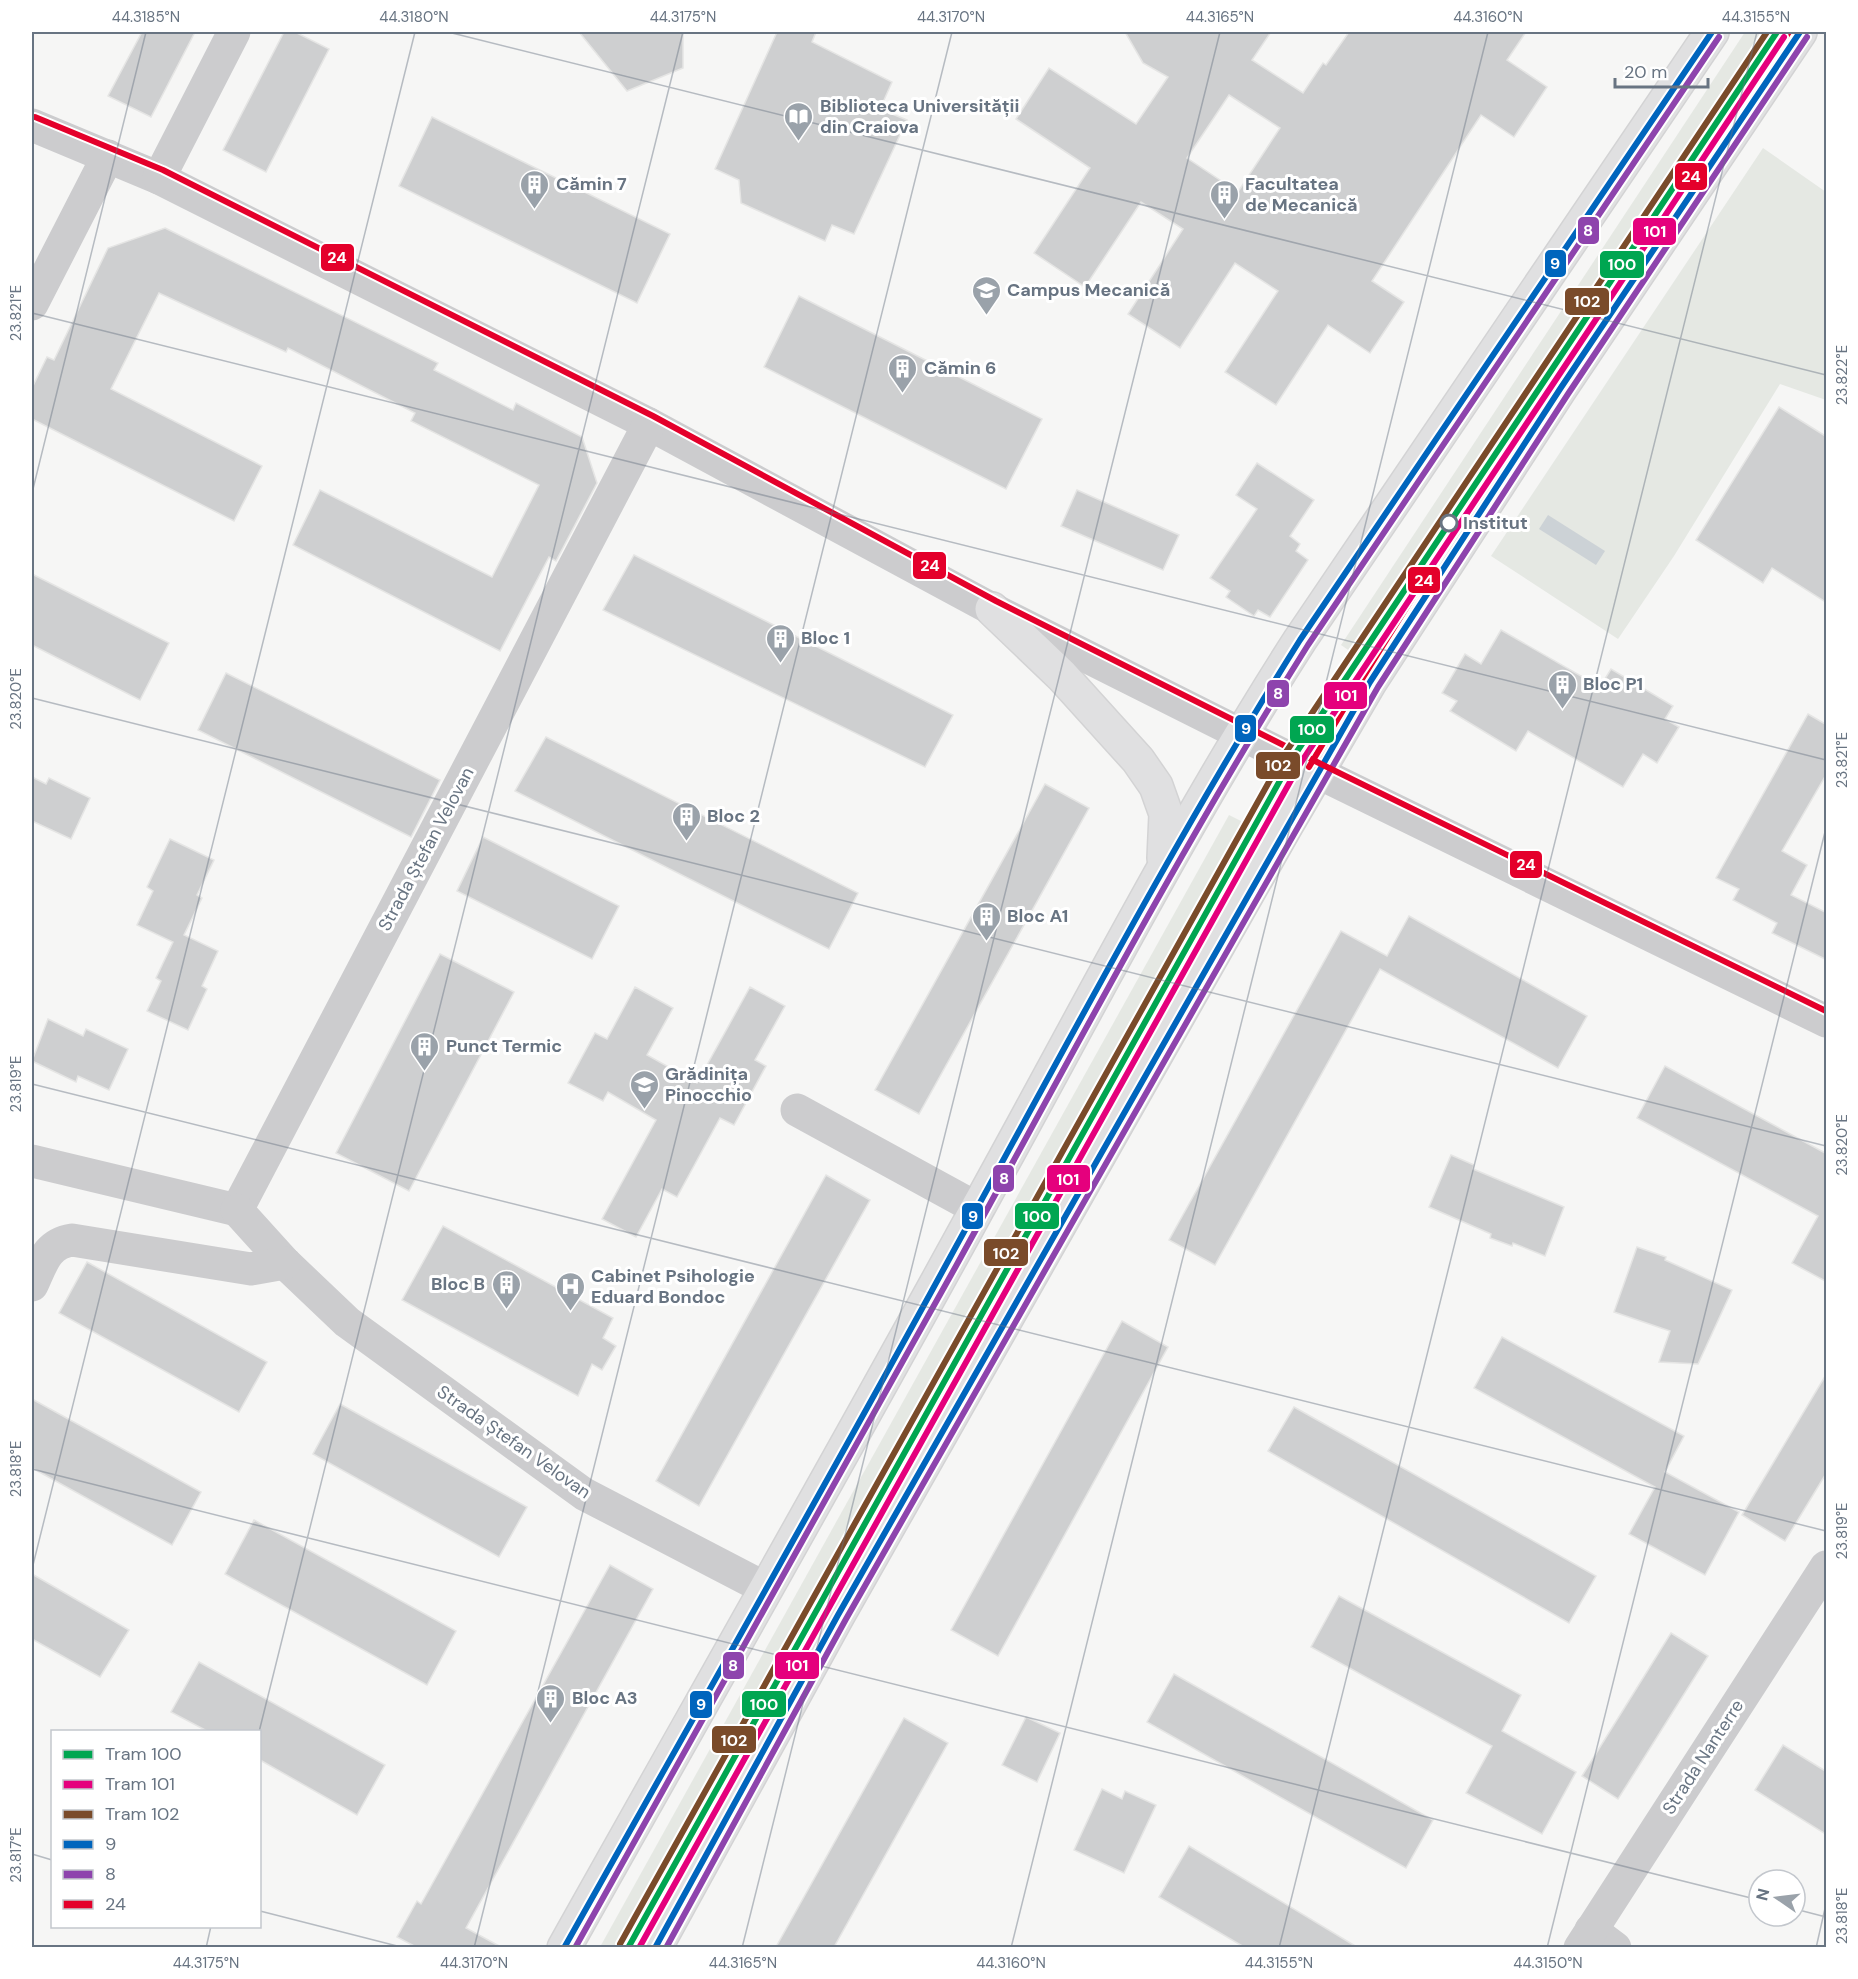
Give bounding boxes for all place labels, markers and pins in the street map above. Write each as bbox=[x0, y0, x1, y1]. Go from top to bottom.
place label: Biblioteca Universității din Craiova bbox=[820, 94, 1019, 139]
library icon: Biblioteca Universității din Craiova bbox=[783, 100, 815, 142]
building icon: Cămin 7 bbox=[519, 168, 551, 210]
place label: Cămin 7 bbox=[556, 172, 627, 196]
place label: Facultatea de Mecanică bbox=[1245, 172, 1358, 217]
building icon: Facultatea de Mecanică bbox=[1208, 178, 1240, 220]
school or university icon: Campus Mecanică bbox=[970, 274, 1002, 316]
place label: Campus Mecanică bbox=[1007, 278, 1170, 302]
building icon: Cămin 6 bbox=[887, 352, 919, 394]
place label: Cămin 6 bbox=[924, 356, 996, 380]
place label: Institut bbox=[1463, 511, 1528, 535]
marker: Institut bbox=[1440, 514, 1458, 532]
building icon: Bloc 1 bbox=[764, 622, 796, 664]
place label: Bloc 1 bbox=[801, 626, 850, 650]
building icon: Bloc P1 bbox=[1546, 668, 1578, 710]
place label: Bloc P1 bbox=[1583, 672, 1643, 696]
building icon: Bloc 2 bbox=[670, 800, 702, 842]
place label: Bloc 2 bbox=[707, 804, 760, 828]
building icon: Bloc A1 bbox=[970, 900, 1002, 942]
place label: Bloc A1 bbox=[1007, 904, 1068, 928]
building icon: Punct Termic bbox=[409, 1030, 441, 1072]
place label: Punct Termic bbox=[446, 1034, 562, 1058]
place label: Grădinița Pinocchio bbox=[665, 1062, 752, 1107]
school or university icon: Grădinița Pinocchio bbox=[628, 1068, 660, 1110]
place label: Cabinet Psihologie Eduard Bondoc bbox=[591, 1264, 755, 1309]
building icon: Bloc B bbox=[490, 1268, 522, 1310]
hospital icon: Cabinet Psihologie Eduard Bondoc bbox=[554, 1270, 586, 1312]
place label: Bloc B bbox=[431, 1272, 485, 1296]
building icon: Bloc A3 bbox=[535, 1682, 567, 1724]
place label: Bloc A3 bbox=[572, 1686, 638, 1710]

